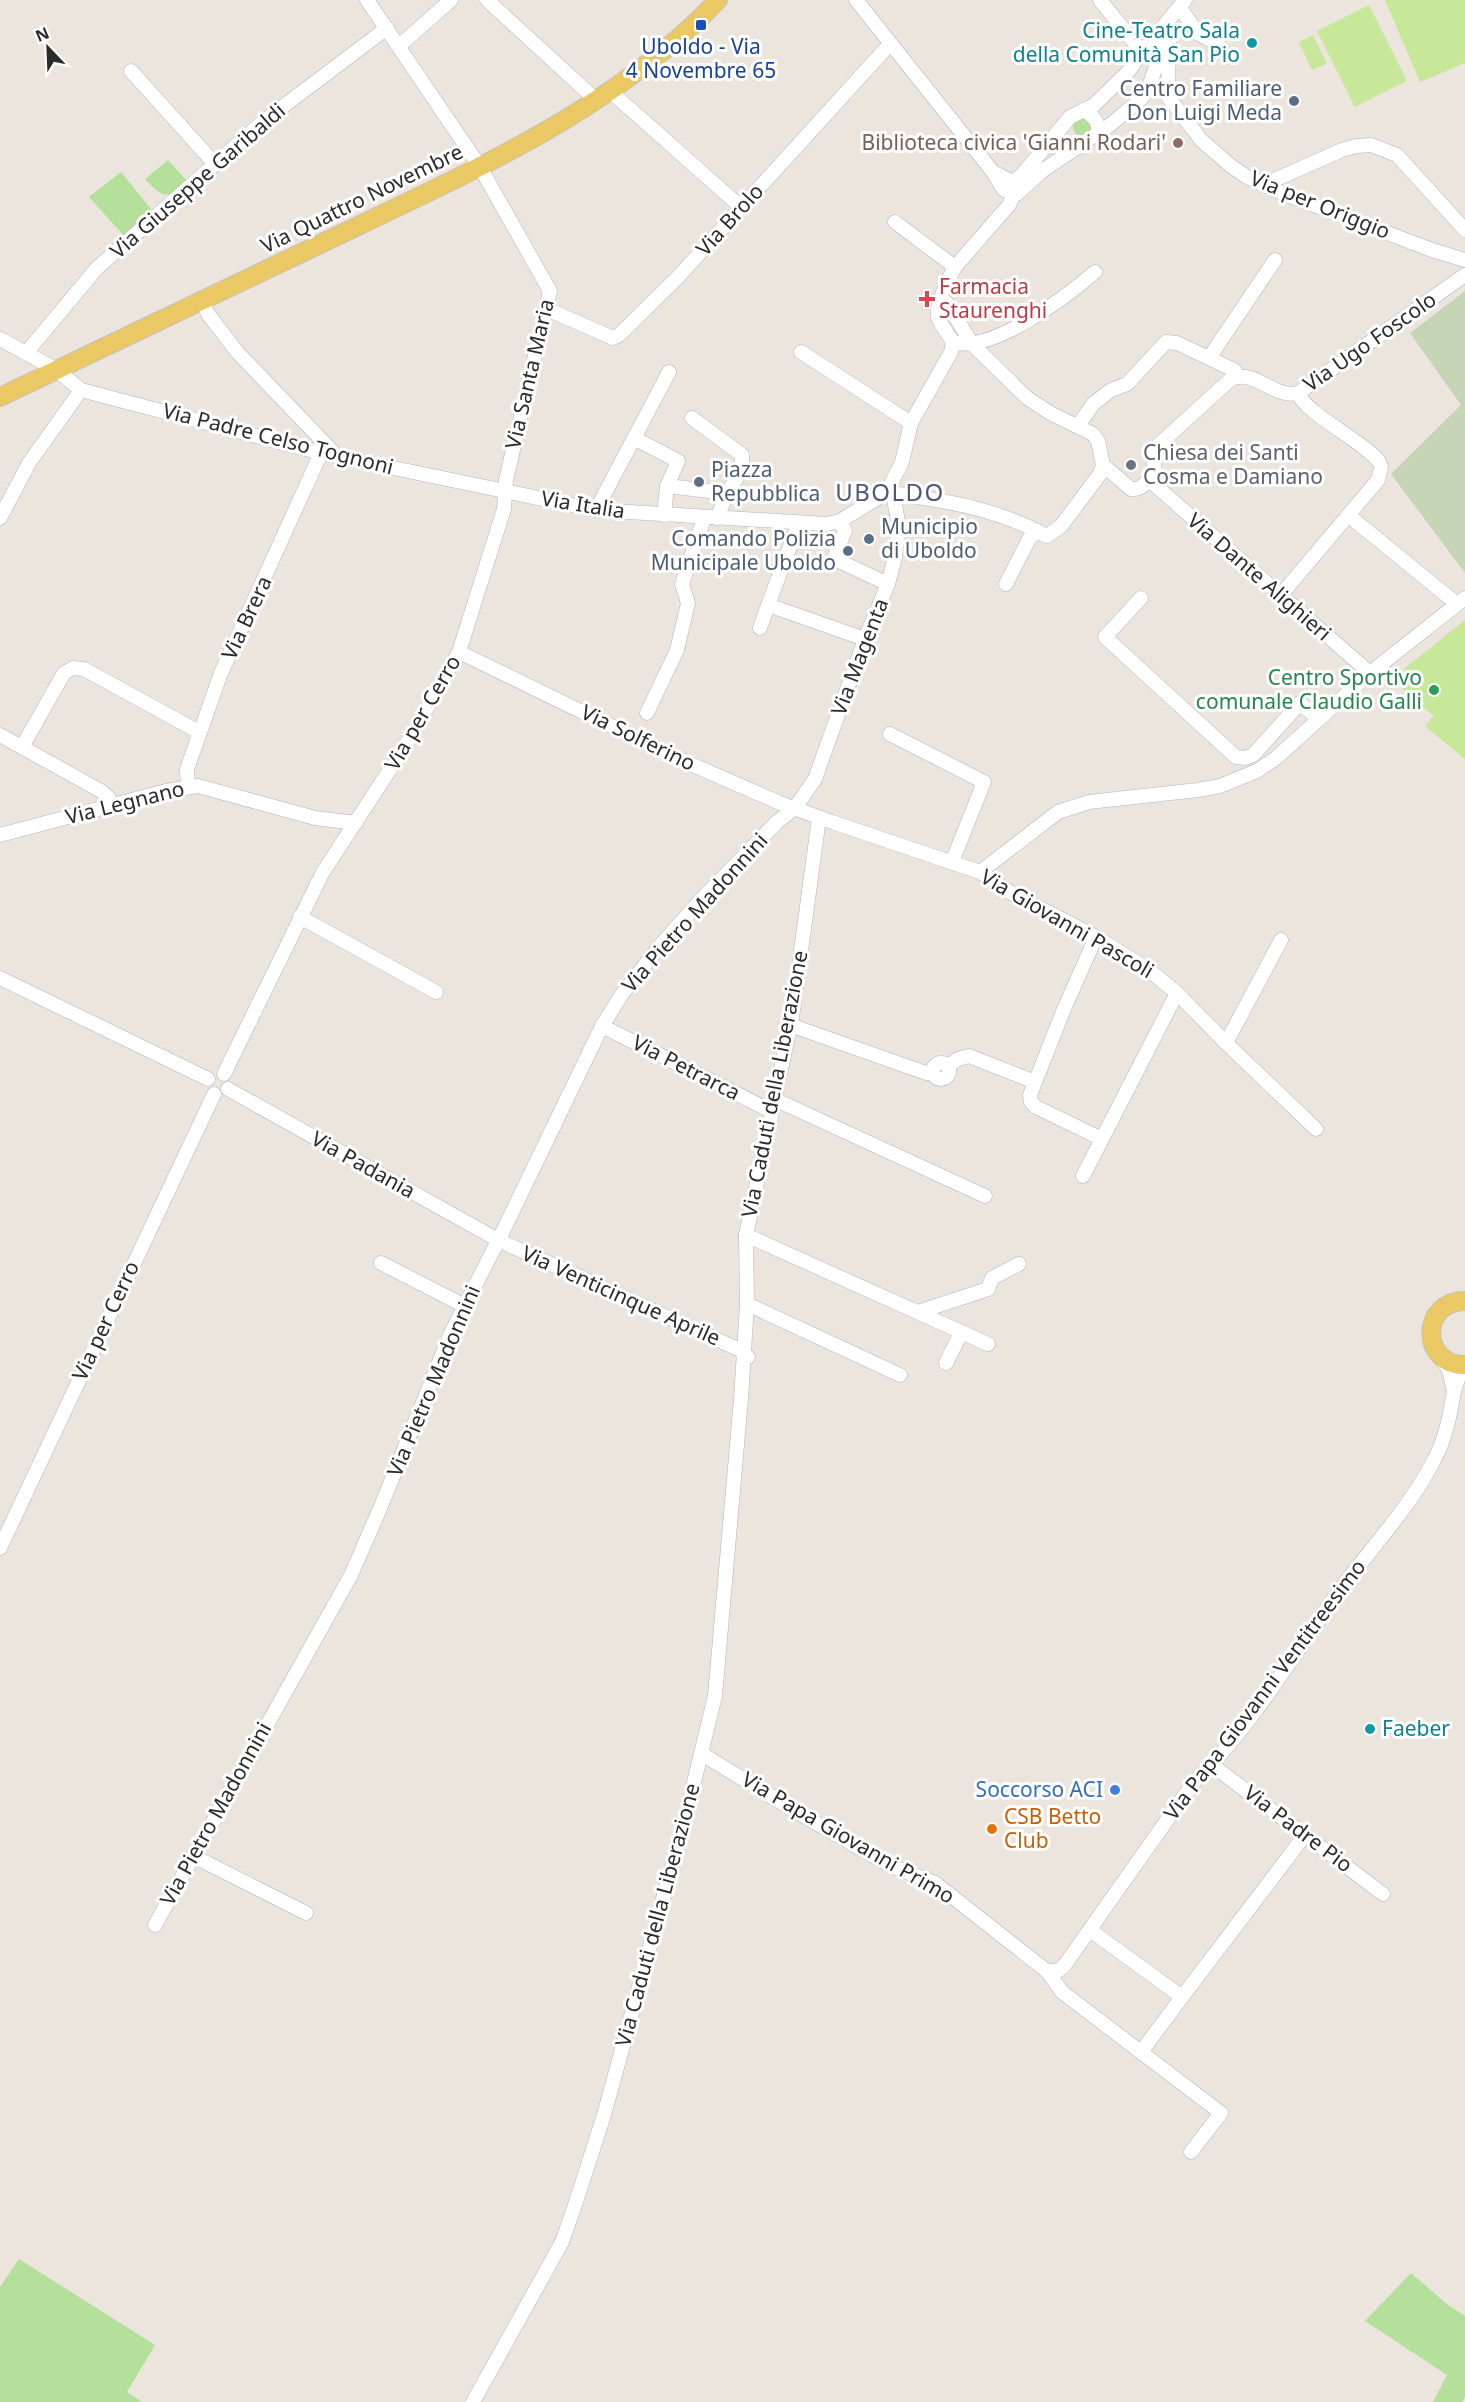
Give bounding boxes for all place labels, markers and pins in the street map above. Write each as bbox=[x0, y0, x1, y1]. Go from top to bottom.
place label: Cine-Teatro Sala della Comunità San Pio bbox=[1013, 16, 1240, 68]
marker: Uboldo - Via 4 Novembre 65 bbox=[694, 18, 708, 32]
place label: Uboldo - Via 4 Novembre 65 bbox=[626, 32, 776, 84]
marker: Cine-Teatro Sala della Comunità San Pio bbox=[1245, 36, 1259, 50]
place label: Centro Familiare Don Luigi Meda bbox=[1119, 74, 1282, 126]
marker: Centro Familiare Don Luigi Meda bbox=[1287, 94, 1301, 108]
place label: Biblioteca civica 'Gianni Rodari' bbox=[862, 128, 1166, 156]
marker: Biblioteca civica 'Gianni Rodari' bbox=[1171, 136, 1185, 150]
place label: Farmacia Staurenghi bbox=[939, 272, 1047, 324]
marker: Farmacia Staurenghi bbox=[920, 292, 934, 306]
place label: Chiesa dei Santi Cosma e Damiano bbox=[1143, 438, 1323, 490]
place label: Piazza Repubblica bbox=[711, 455, 820, 507]
marker: Chiesa dei Santi Cosma e Damiano bbox=[1124, 458, 1138, 472]
marker: Piazza Repubblica bbox=[692, 475, 706, 489]
place label: Municipio di Uboldo bbox=[881, 512, 978, 564]
place label: Comando Polizia Municipale Uboldo bbox=[651, 524, 836, 576]
marker: Municipio di Uboldo bbox=[862, 532, 876, 546]
marker: Comando Polizia Municipale Uboldo bbox=[841, 544, 855, 558]
place label: Centro Sportivo comunale Claudio Galli bbox=[1196, 663, 1422, 715]
marker: Centro Sportivo comunale Claudio Galli bbox=[1427, 683, 1441, 697]
place label: Faeber bbox=[1382, 1714, 1450, 1742]
marker: Faeber bbox=[1363, 1722, 1377, 1736]
place label: Soccorso ACI bbox=[976, 1775, 1103, 1803]
marker: Soccorso ACI bbox=[1108, 1783, 1122, 1797]
place label: CSB Betto Club bbox=[1004, 1802, 1101, 1854]
marker: CSB Betto Club bbox=[985, 1822, 999, 1836]

